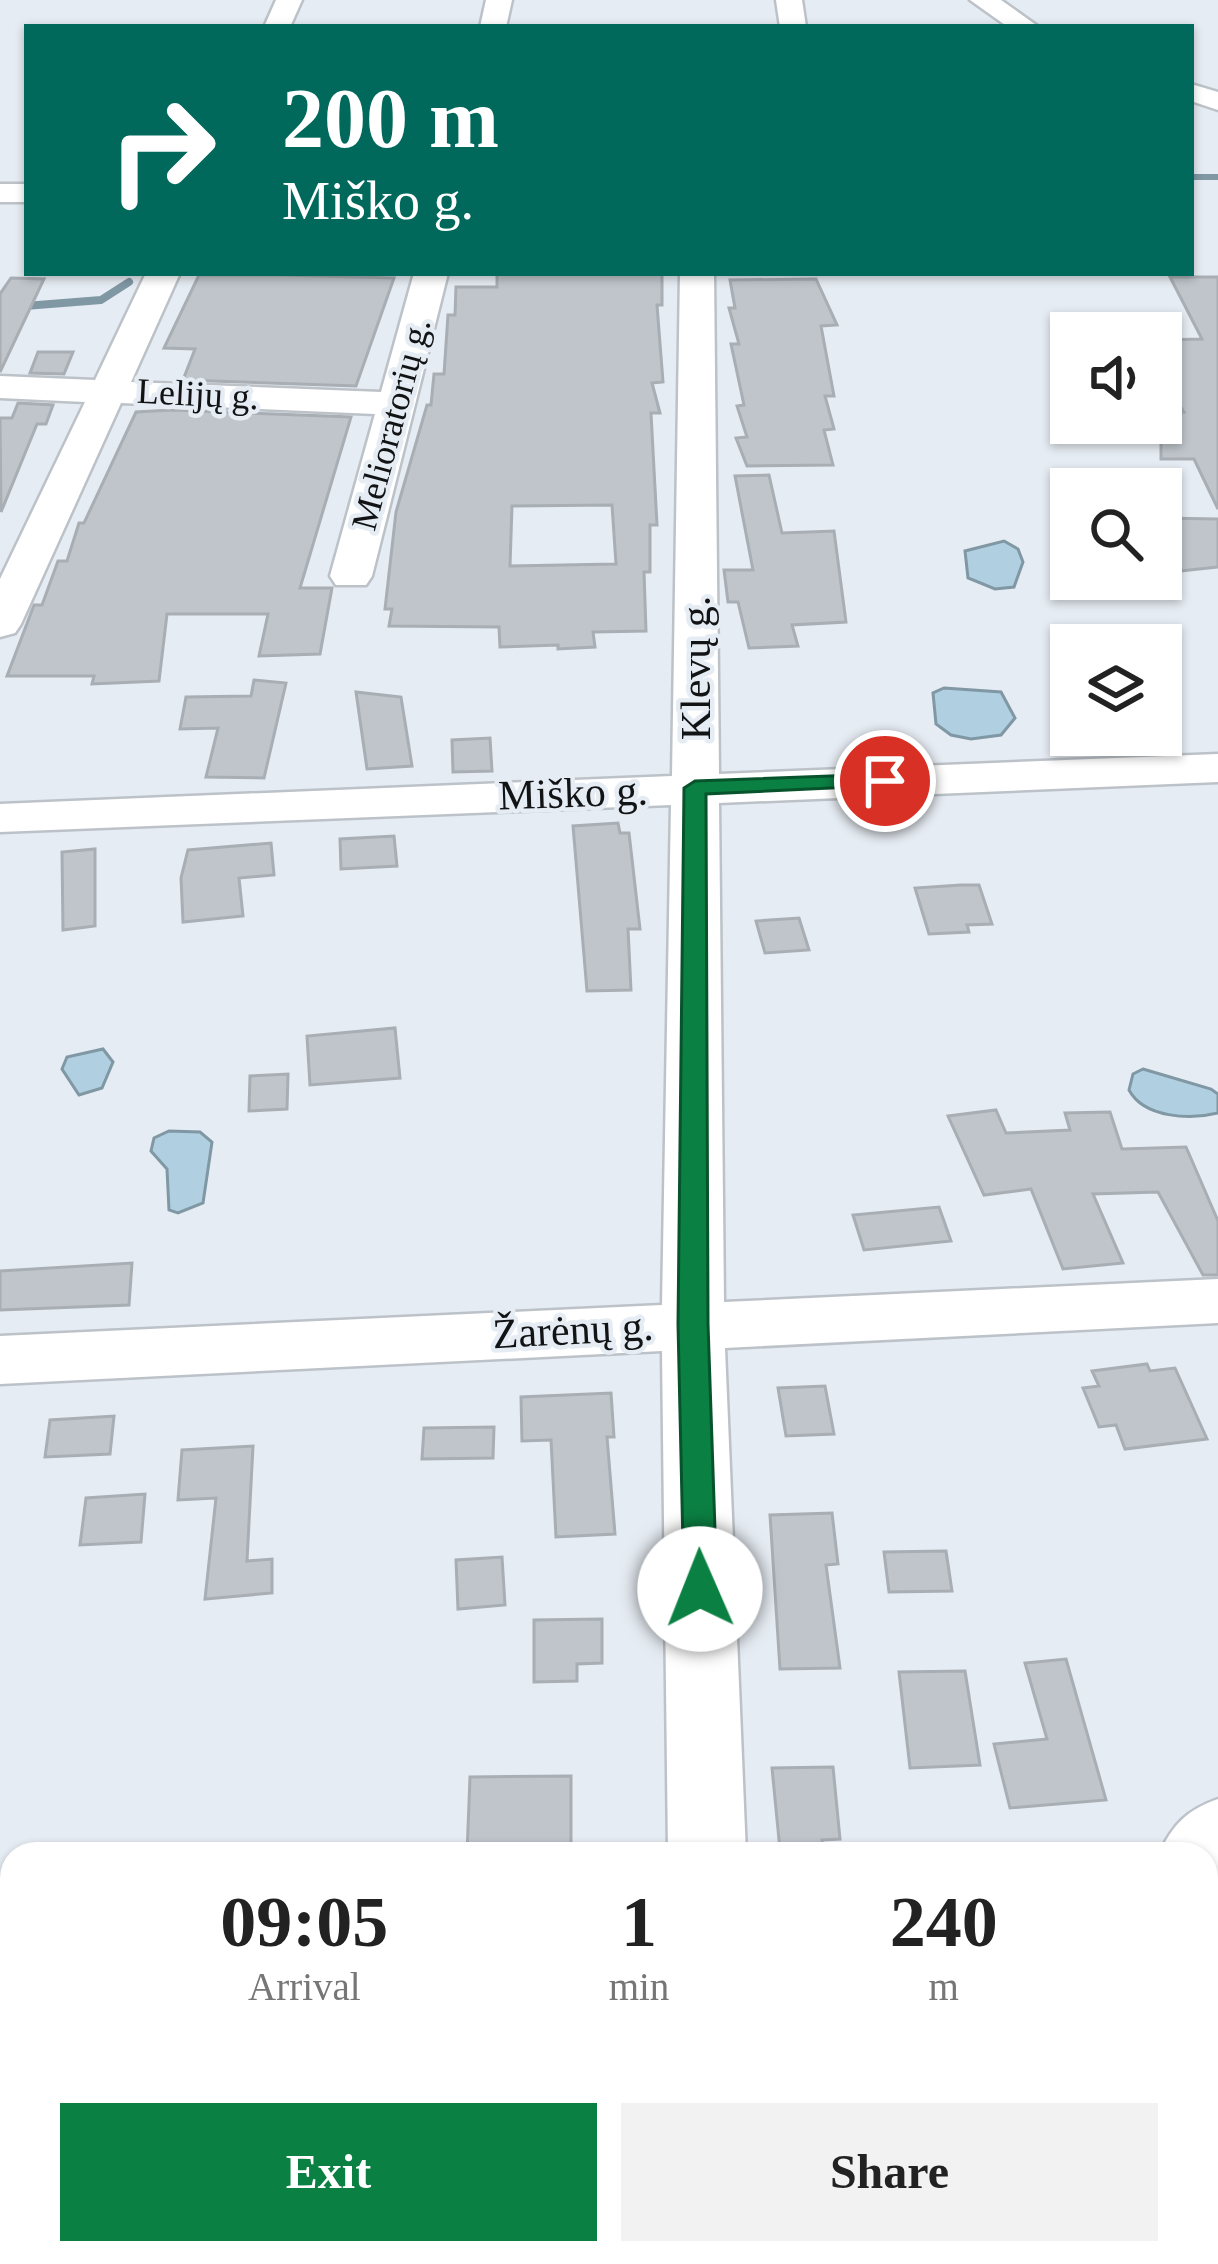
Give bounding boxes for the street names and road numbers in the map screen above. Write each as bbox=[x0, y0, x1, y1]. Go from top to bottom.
street label: Melioratorių g. bbox=[343, 314, 439, 534]
street label: Lelijų g. bbox=[136, 371, 260, 417]
street label: Klevų g. bbox=[673, 596, 719, 740]
street label: Miško g. bbox=[498, 767, 648, 819]
street label: Žarėnų g. bbox=[491, 1303, 655, 1357]

